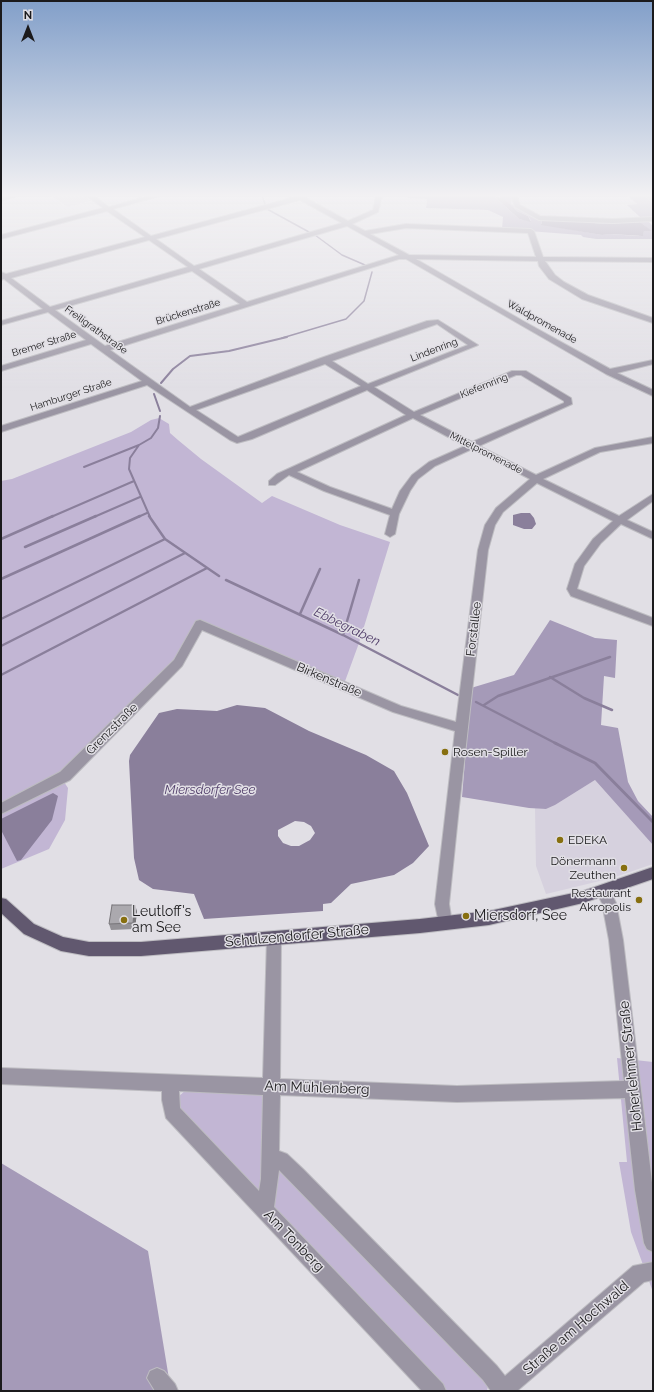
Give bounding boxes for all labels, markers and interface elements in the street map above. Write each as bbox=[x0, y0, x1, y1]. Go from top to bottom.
north arrow bbox=[8, 8, 48, 48]
text: N bbox=[24, 9, 32, 22]
street label: Brückenstraße bbox=[154, 296, 222, 328]
street label: Waldpromenade bbox=[505, 298, 579, 346]
street label: Freiligrathstraße bbox=[62, 303, 130, 357]
street label: Bremer Straße bbox=[10, 329, 78, 359]
street label: Lindenring bbox=[409, 336, 459, 364]
street label: Kiefernring bbox=[458, 371, 510, 401]
street label: Hamburger Straße bbox=[29, 376, 113, 414]
street label: Mittelpromenade bbox=[448, 429, 524, 477]
street label: Forstallee bbox=[464, 601, 484, 657]
water label: Ebbegraben bbox=[311, 604, 383, 650]
street label: Birkenstraße bbox=[294, 660, 364, 700]
street label: Grenzstraße bbox=[83, 700, 141, 758]
place label: Rosen-Spiller bbox=[453, 745, 528, 759]
marker: Rosen-Spiller bbox=[440, 747, 450, 757]
water label: Miersdorfer See bbox=[164, 782, 256, 798]
place label: EDEKA bbox=[568, 833, 607, 847]
marker: EDEKA bbox=[555, 835, 565, 845]
place label: Dönermann Zeuthen bbox=[550, 854, 616, 882]
marker: Dönermann Zeuthen bbox=[619, 863, 629, 873]
place label: Restaurant Akropolis bbox=[571, 886, 631, 914]
marker: Restaurant Akropolis bbox=[634, 895, 644, 905]
place label: Leutloff's am See bbox=[132, 904, 191, 936]
place label: Miersdorf, See bbox=[474, 908, 567, 924]
marker: Miersdorf, See bbox=[461, 911, 471, 921]
marker: Leutloff's am See bbox=[119, 915, 129, 925]
street label: Schulzendorfer Straße bbox=[224, 921, 370, 951]
street label: Hoherlehmer Straße bbox=[616, 1000, 646, 1132]
street label: Am Mühlenberg bbox=[264, 1078, 370, 1098]
street label: Am Tonberg bbox=[260, 1207, 328, 1275]
street label: Straße am Hochwald bbox=[520, 1277, 632, 1379]

